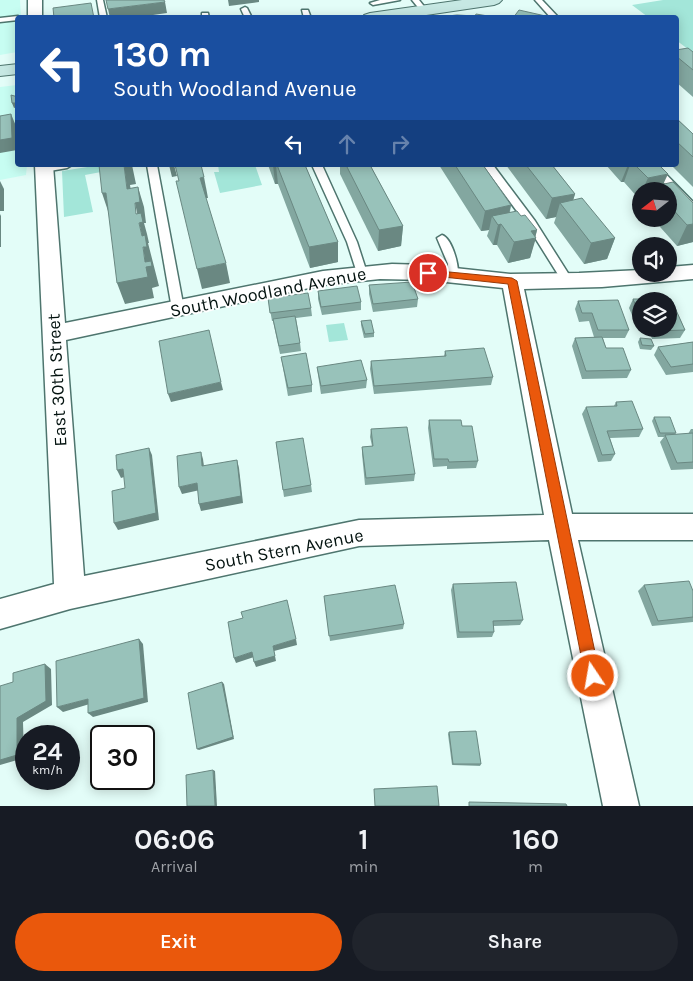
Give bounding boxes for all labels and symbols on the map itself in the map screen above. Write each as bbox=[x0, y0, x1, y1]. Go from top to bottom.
north arrow bbox=[632, 182, 678, 228]
pin bbox=[407, 252, 449, 294]
street label: South Woodland Avenue bbox=[168, 262, 368, 322]
street label: East 30th Street bbox=[43, 313, 71, 447]
street label: South Stern Avenue bbox=[203, 524, 365, 576]
position arrow bbox=[566, 649, 618, 701]
speed limit sign: 30 bbox=[90, 725, 155, 790]

